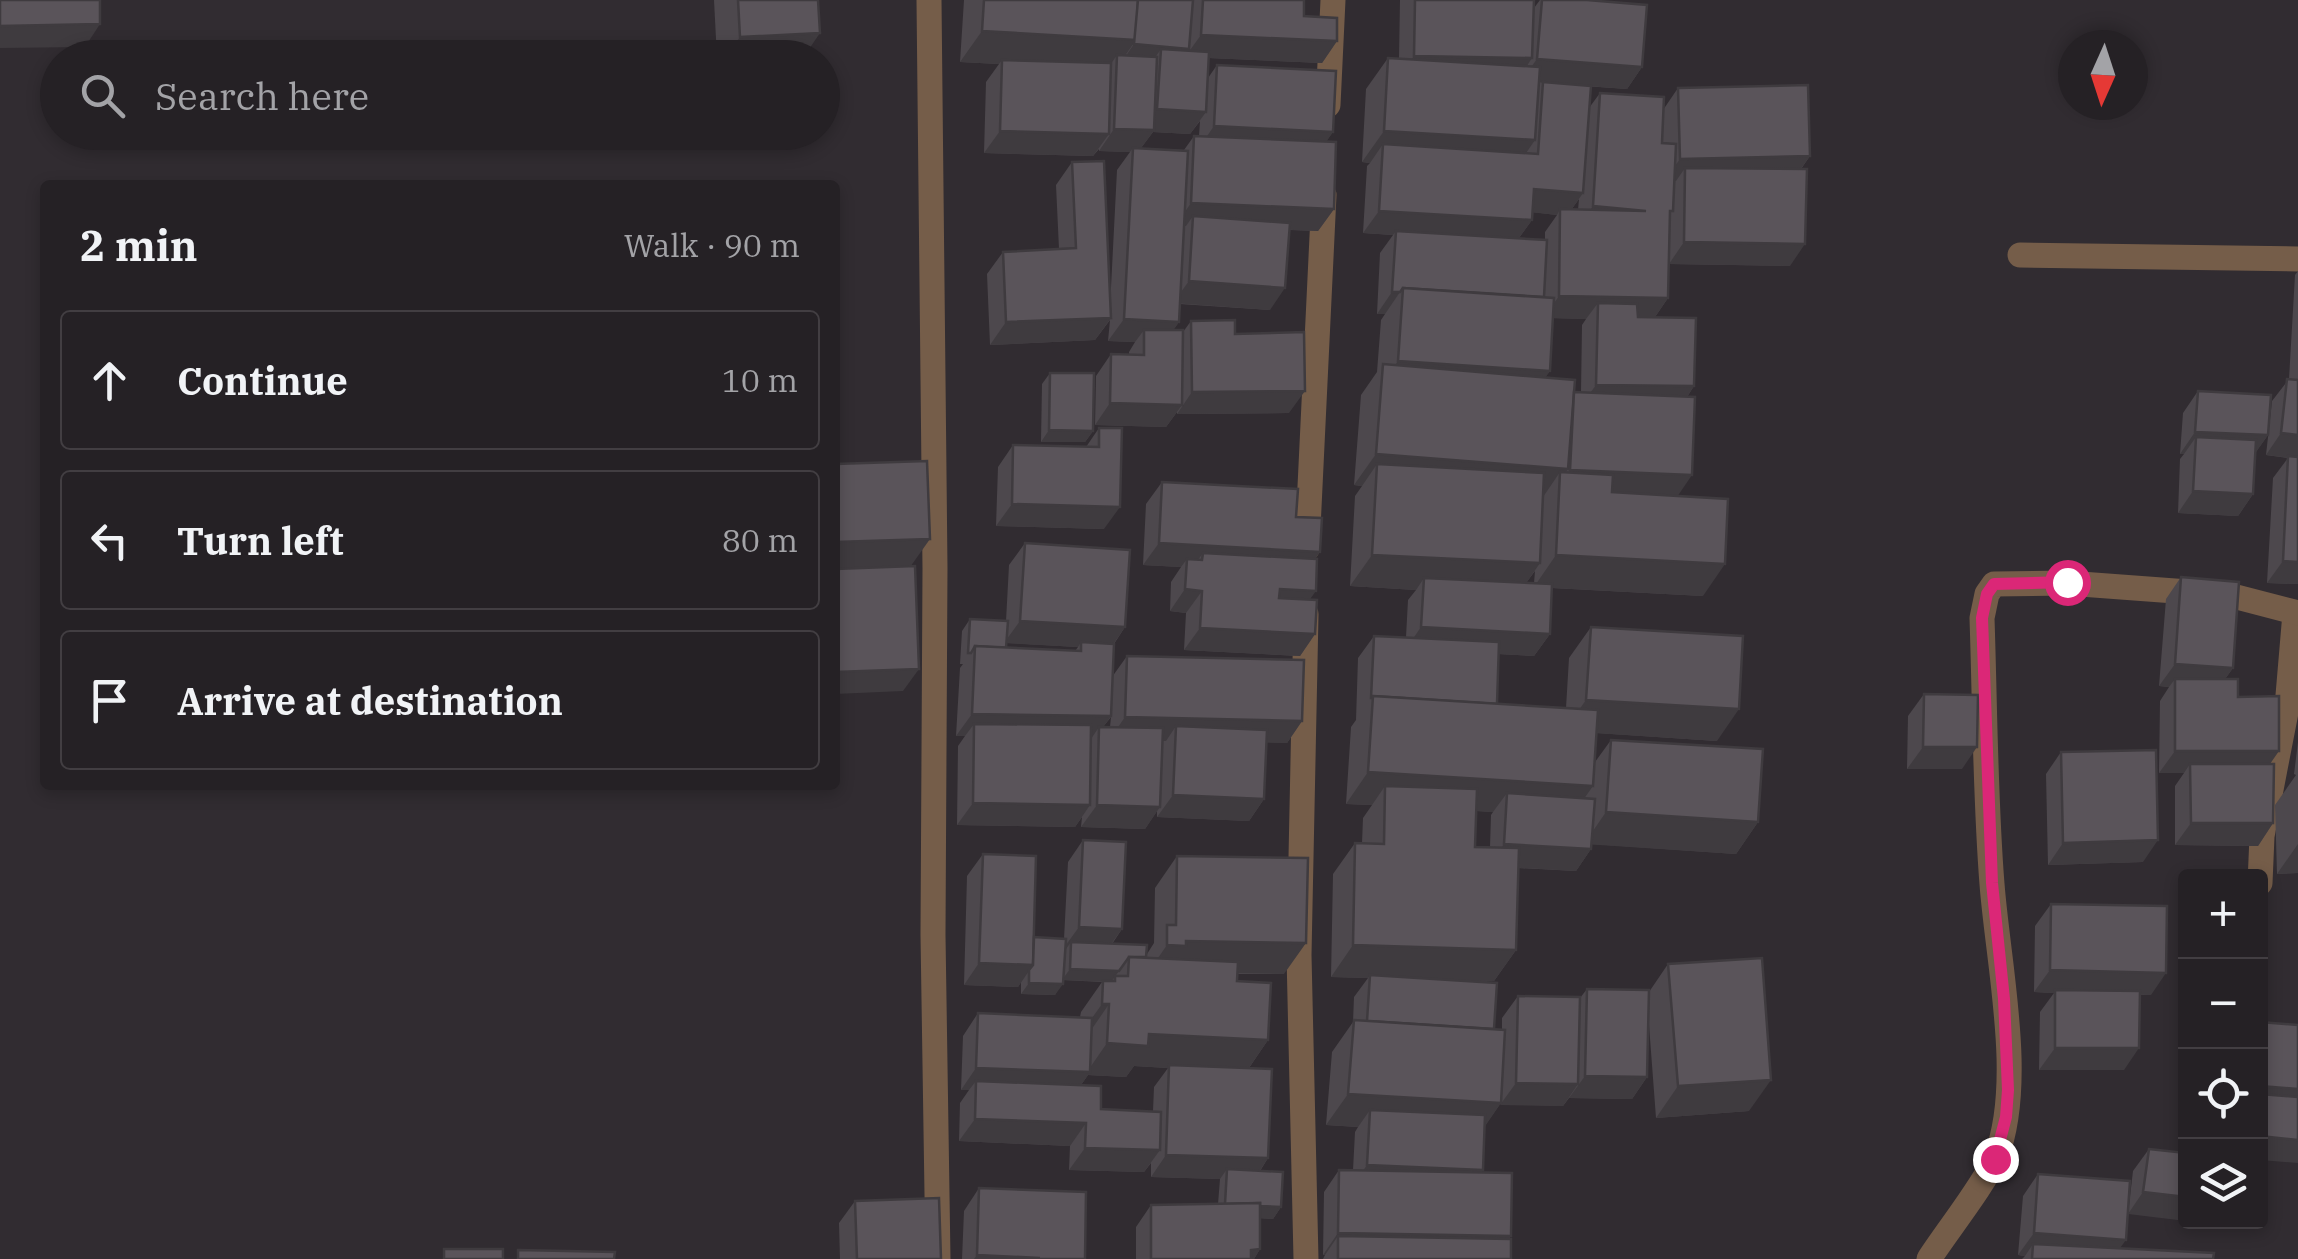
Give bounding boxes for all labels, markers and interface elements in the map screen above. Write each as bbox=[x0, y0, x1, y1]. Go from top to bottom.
north arrow bbox=[2058, 30, 2148, 120]
search box bbox=[40, 40, 840, 150]
icon: search bbox=[75, 68, 130, 123]
text: Search here bbox=[155, 71, 369, 120]
text: 2 min bbox=[80, 218, 198, 273]
text: Walk · 90 m bbox=[624, 224, 800, 266]
icon: ahead bbox=[82, 353, 137, 408]
text: Continue bbox=[177, 356, 348, 405]
text: 10 m bbox=[722, 359, 798, 401]
icon: left bbox=[82, 513, 137, 568]
text: Turn left bbox=[177, 516, 344, 565]
text: 80 m bbox=[722, 519, 798, 561]
route start bbox=[2045, 560, 2091, 606]
icon: arrive bbox=[82, 673, 137, 728]
text: Arrive at destination bbox=[177, 676, 563, 725]
map controls bbox=[2178, 869, 2268, 1229]
button: + bbox=[2178, 869, 2268, 959]
button: − bbox=[2178, 959, 2268, 1049]
button: locate bbox=[2178, 1049, 2268, 1139]
route end bbox=[1973, 1137, 2019, 1183]
button: layers bbox=[2178, 1139, 2268, 1229]

